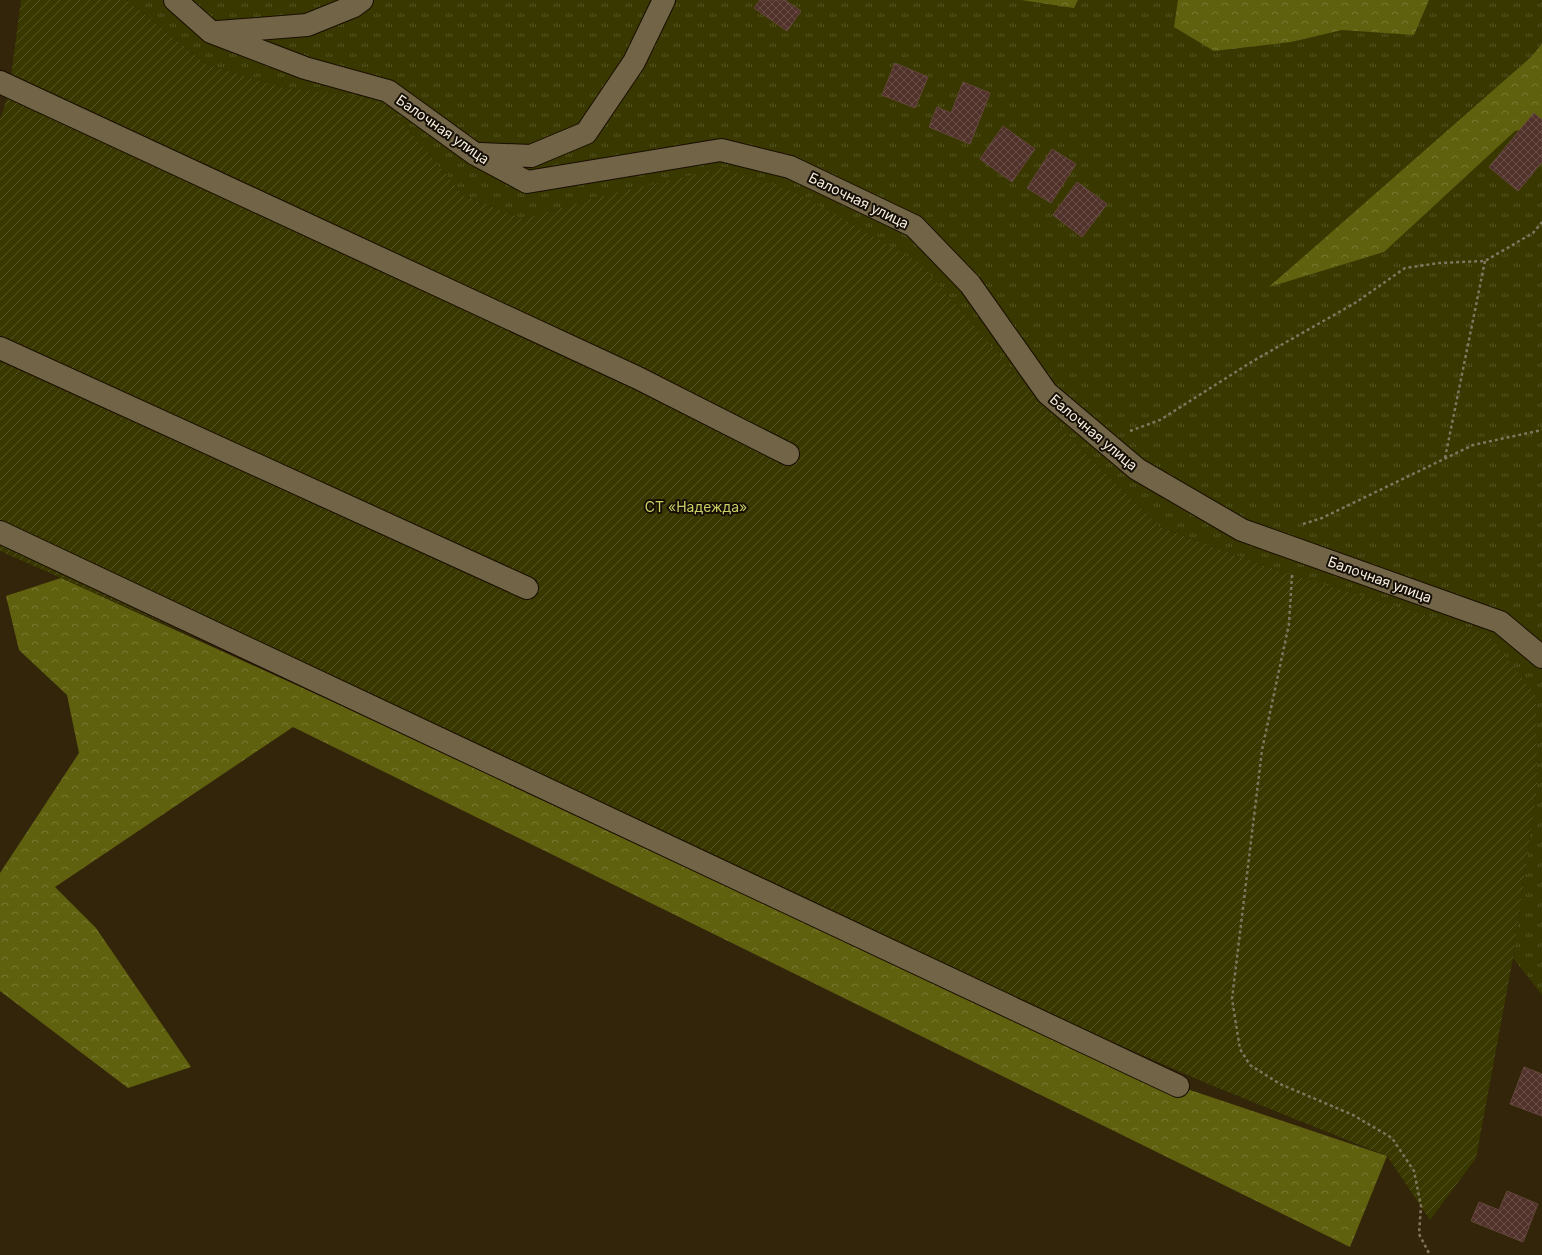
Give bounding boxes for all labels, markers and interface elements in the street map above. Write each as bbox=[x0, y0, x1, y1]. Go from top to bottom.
street label: Балочная улица bbox=[393, 91, 493, 167]
street label: Балочная улица bbox=[806, 168, 912, 232]
street label: Балочная улица bbox=[1047, 390, 1141, 474]
park label: СТ «Надежда» bbox=[645, 498, 747, 515]
street label: Балочная улица bbox=[1326, 552, 1434, 606]

